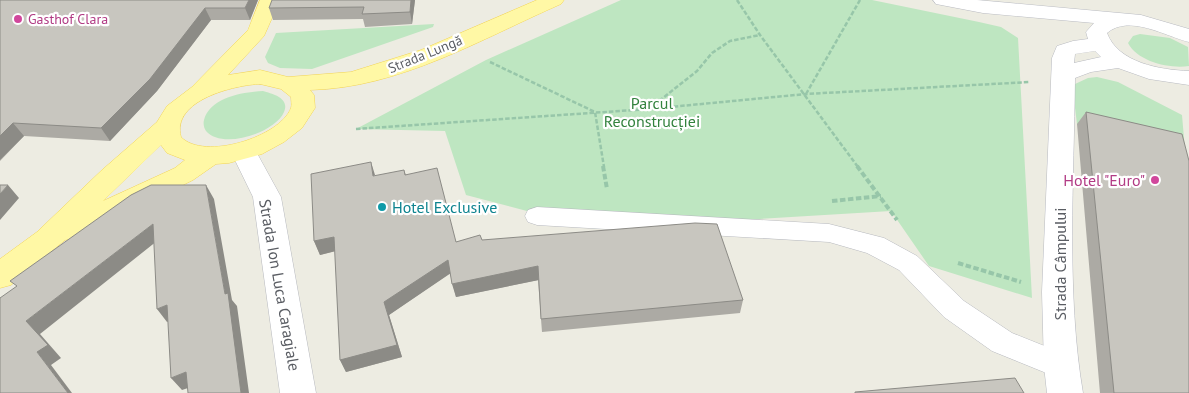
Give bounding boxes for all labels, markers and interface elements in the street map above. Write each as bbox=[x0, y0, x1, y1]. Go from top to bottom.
place label: Gasthof Clara bbox=[28, 10, 108, 28]
marker: Gasthof Clara bbox=[12, 13, 24, 25]
street label: Strada Lungă bbox=[385, 31, 465, 77]
park label: Parcul Reconstrucției bbox=[604, 93, 700, 131]
place label: Hotel "Euro" bbox=[1063, 170, 1145, 190]
marker: Hotel "Euro" bbox=[1149, 174, 1161, 186]
place label: Hotel Exclusive bbox=[392, 197, 497, 217]
street label: Strada Ion Luca Caragiale bbox=[255, 198, 305, 372]
marker: Hotel Exclusive bbox=[376, 201, 388, 213]
street label: Strada Câmpului bbox=[1050, 207, 1070, 321]

